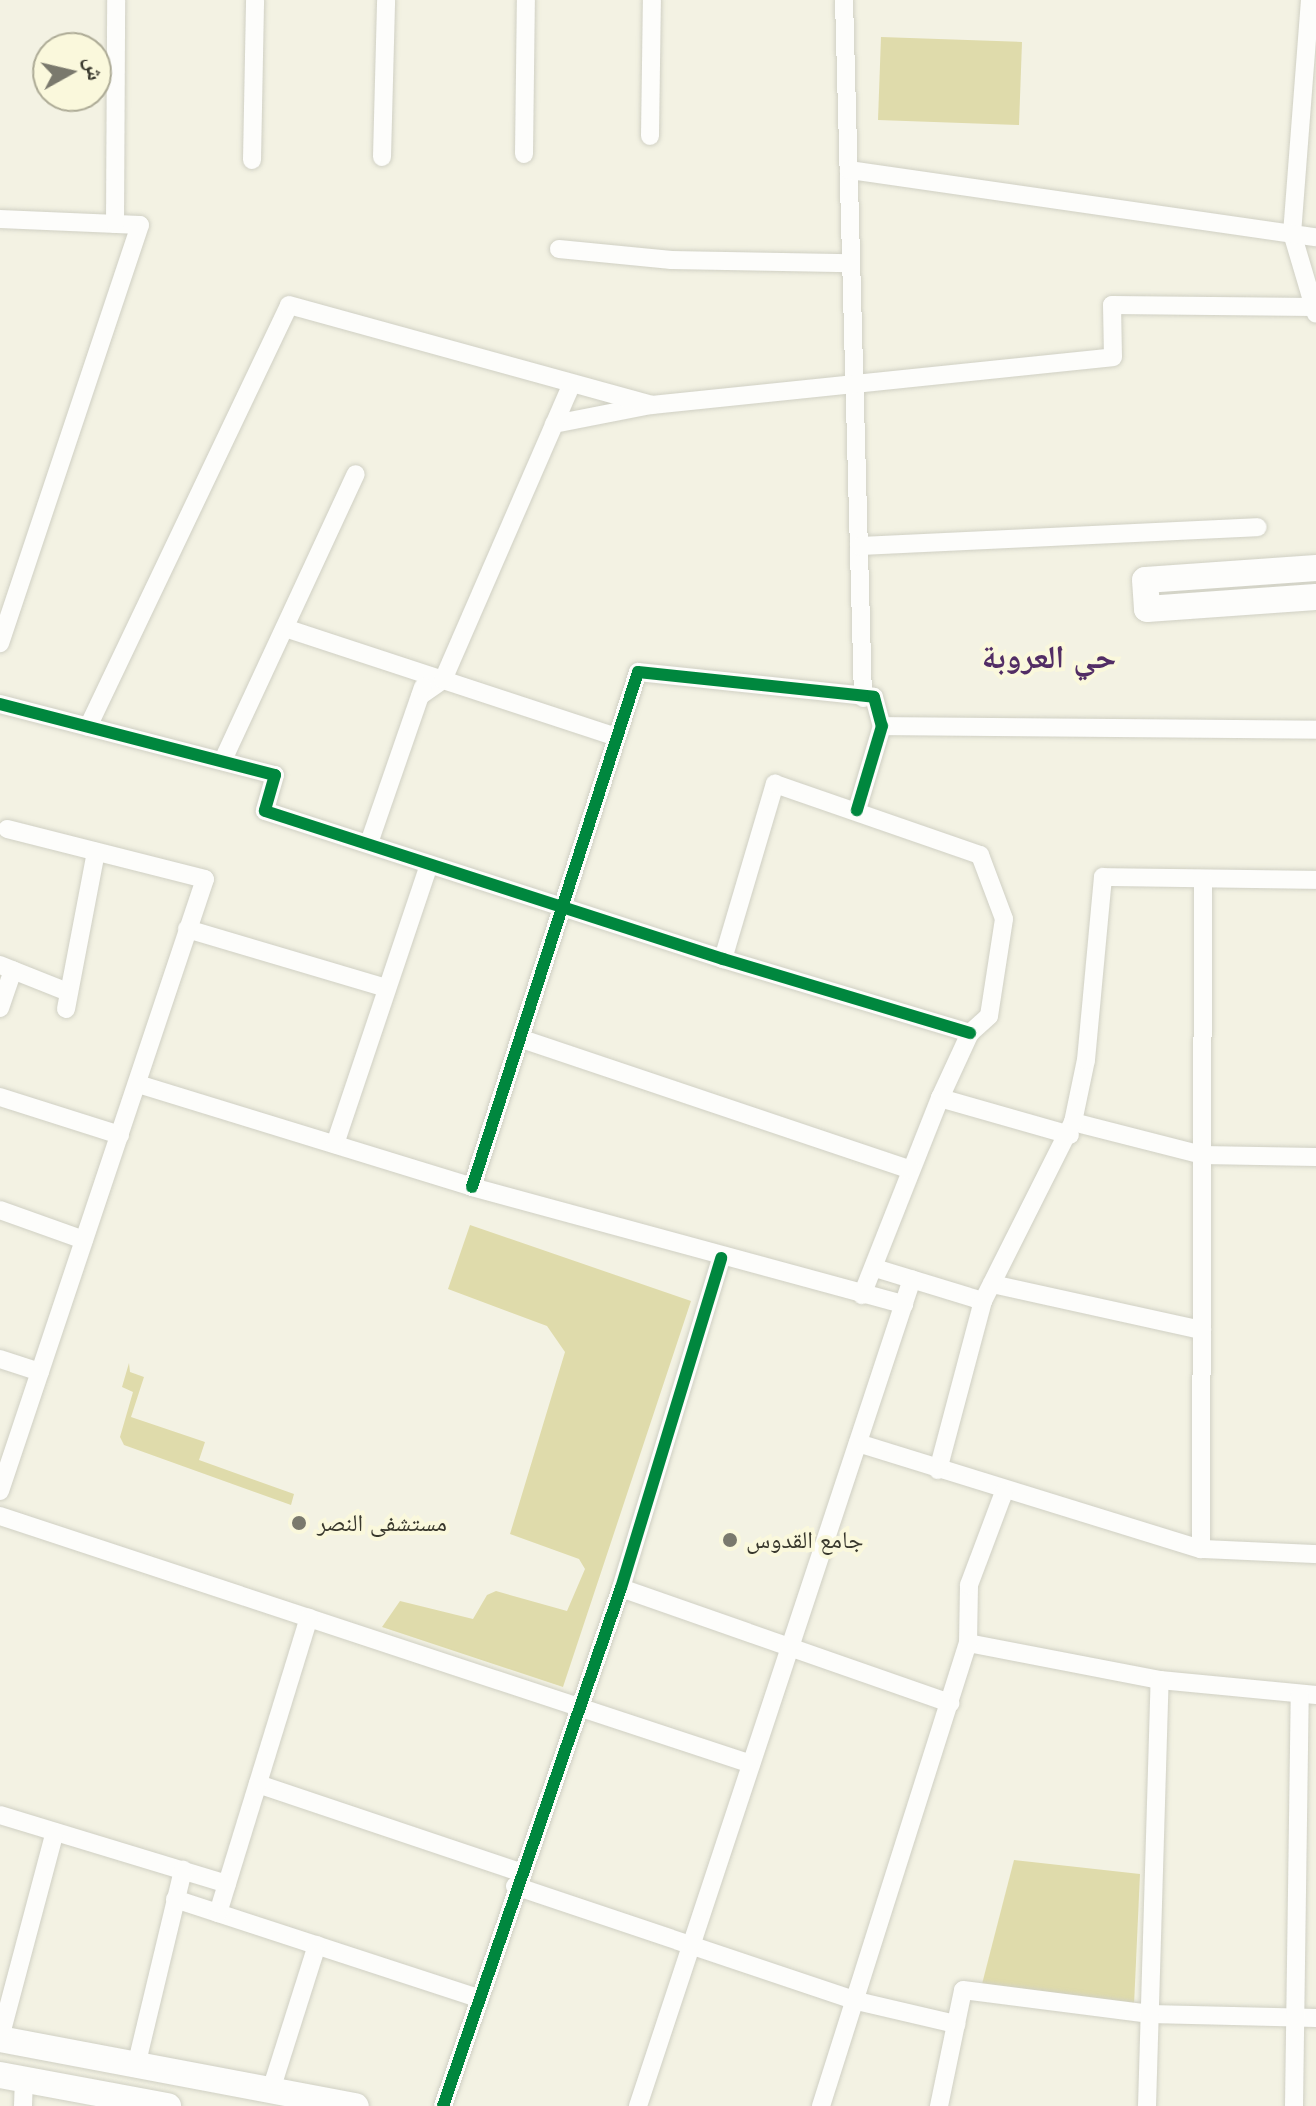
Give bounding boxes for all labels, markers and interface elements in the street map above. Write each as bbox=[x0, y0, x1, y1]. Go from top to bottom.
north arrow bbox=[32, 32, 112, 112]
text: ش bbox=[80, 56, 108, 82]
district label: حي العروبة bbox=[982, 638, 1116, 676]
place label: مستشفى النصر bbox=[317, 1509, 447, 1537]
marker: مستشفى النصر bbox=[288, 1512, 310, 1534]
place label: جامع القدوس bbox=[746, 1526, 863, 1554]
marker: جامع القدوس bbox=[721, 1531, 739, 1549]

